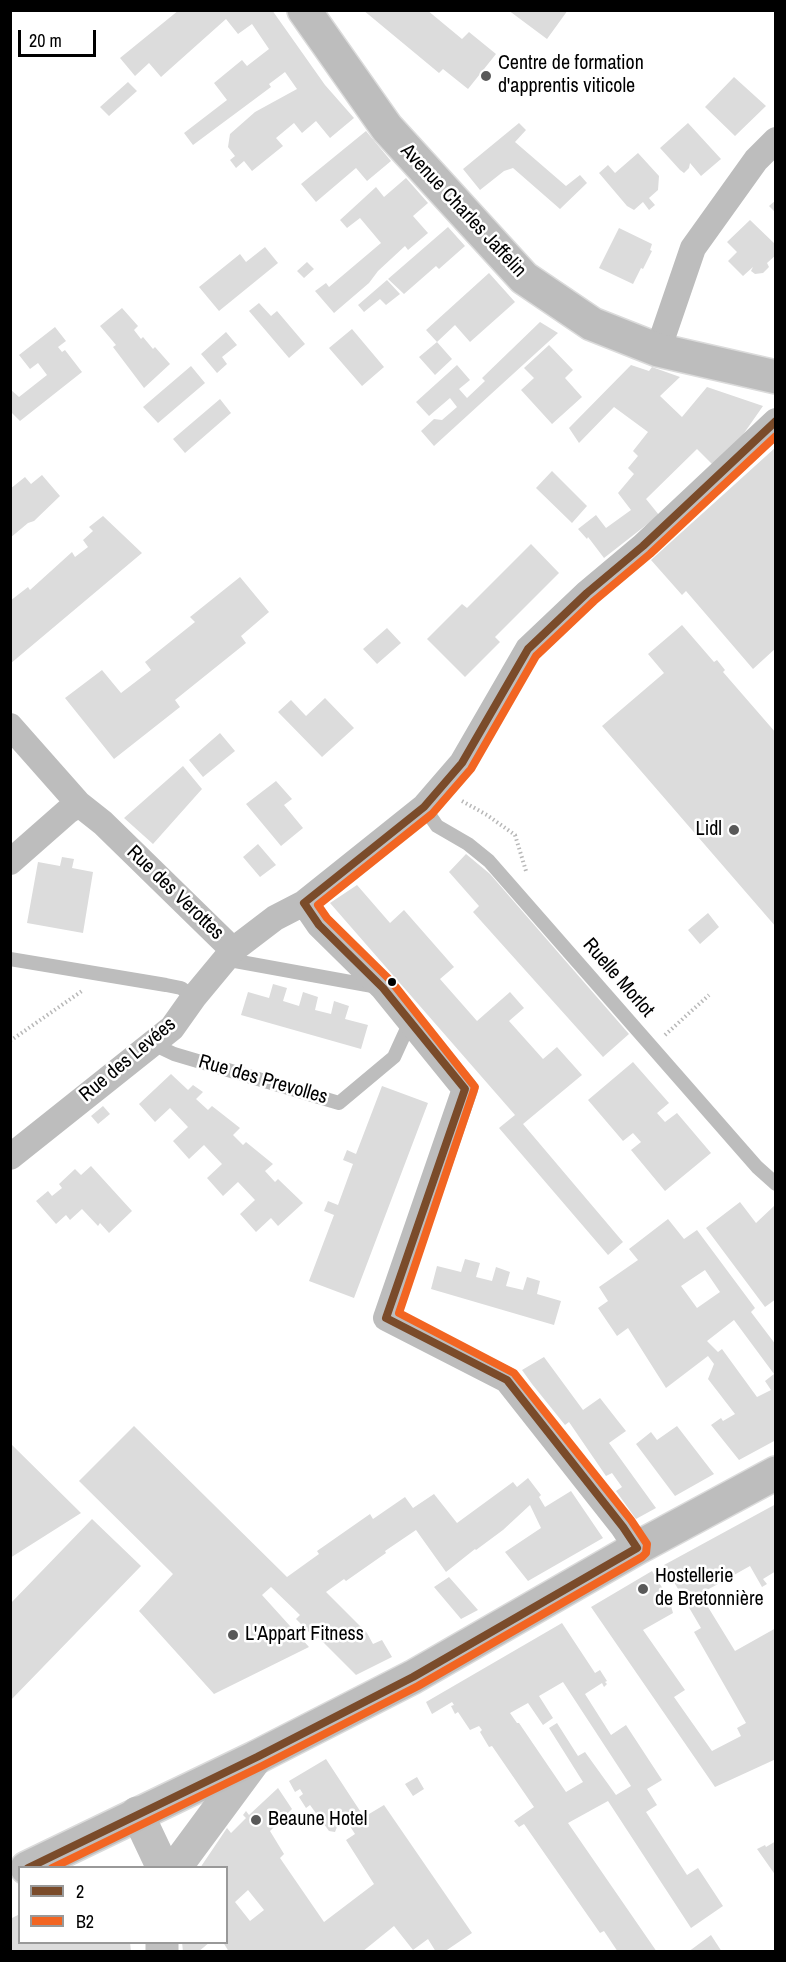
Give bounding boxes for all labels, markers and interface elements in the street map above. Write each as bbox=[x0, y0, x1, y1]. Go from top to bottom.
scale bar bbox=[21, 18, 99, 56]
text: 20 m bbox=[29, 28, 62, 53]
place label: Centre de formation d'apprentis viticole bbox=[498, 52, 644, 99]
marker: Centre de formation d'apprentis viticole bbox=[479, 69, 493, 83]
street label: Avenue Charles Jaffelin bbox=[395, 139, 531, 283]
place label: Lidl bbox=[696, 818, 722, 842]
marker: Lidl bbox=[727, 823, 741, 837]
street label: Rue des Verottes bbox=[121, 841, 229, 945]
street label: Ruelle Morlot bbox=[577, 934, 659, 1022]
unlabelled marker bbox=[386, 976, 398, 988]
street label: Rue des Levées bbox=[75, 1013, 181, 1107]
street label: Rue des Prevolles bbox=[196, 1050, 330, 1110]
place label: Hostellerie de Bretonnière bbox=[655, 1565, 763, 1612]
marker: Hostellerie de Bretonnière bbox=[636, 1582, 650, 1596]
place label: L'Appart Fitness bbox=[245, 1623, 364, 1647]
marker: L'Appart Fitness bbox=[226, 1628, 240, 1642]
place label: Beaune Hotel bbox=[268, 1808, 367, 1832]
marker: Beaune Hotel bbox=[249, 1813, 263, 1827]
legend bbox=[18, 1866, 228, 1944]
text: 2 bbox=[76, 1879, 84, 1904]
text: B2 bbox=[76, 1909, 94, 1934]

